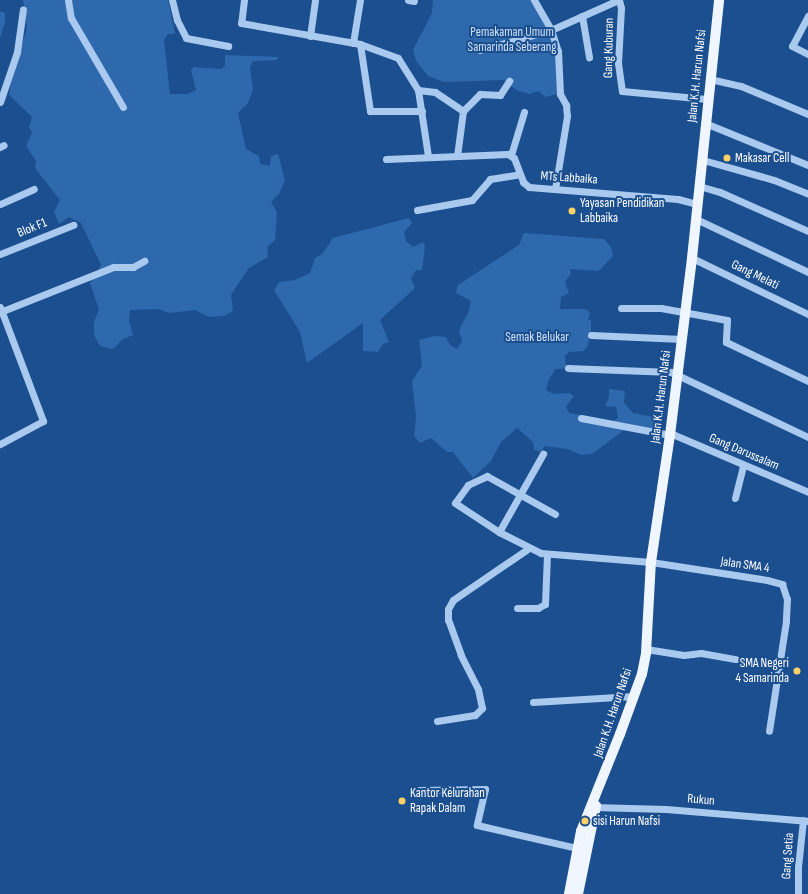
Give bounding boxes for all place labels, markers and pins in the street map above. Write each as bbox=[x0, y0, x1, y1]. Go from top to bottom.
place label: Makasar Cell bbox=[735, 150, 789, 166]
marker: Makasar Cell bbox=[722, 153, 732, 163]
place label: Yayasan Pendidikan Labbaika bbox=[580, 196, 664, 227]
marker: Yayasan Pendidikan Labbaika bbox=[567, 206, 577, 216]
place label: SMA Negeri 4 Samarinda bbox=[735, 656, 789, 687]
marker: SMA Negeri 4 Samarinda bbox=[792, 666, 802, 676]
place label: Kantor Kelurahan Rapak Dalam bbox=[410, 786, 485, 817]
marker: Kantor Kelurahan Rapak Dalam bbox=[397, 796, 407, 806]
place label: sisi Harun Nafsi bbox=[593, 813, 660, 829]
marker: sisi Harun Nafsi bbox=[580, 816, 590, 826]

